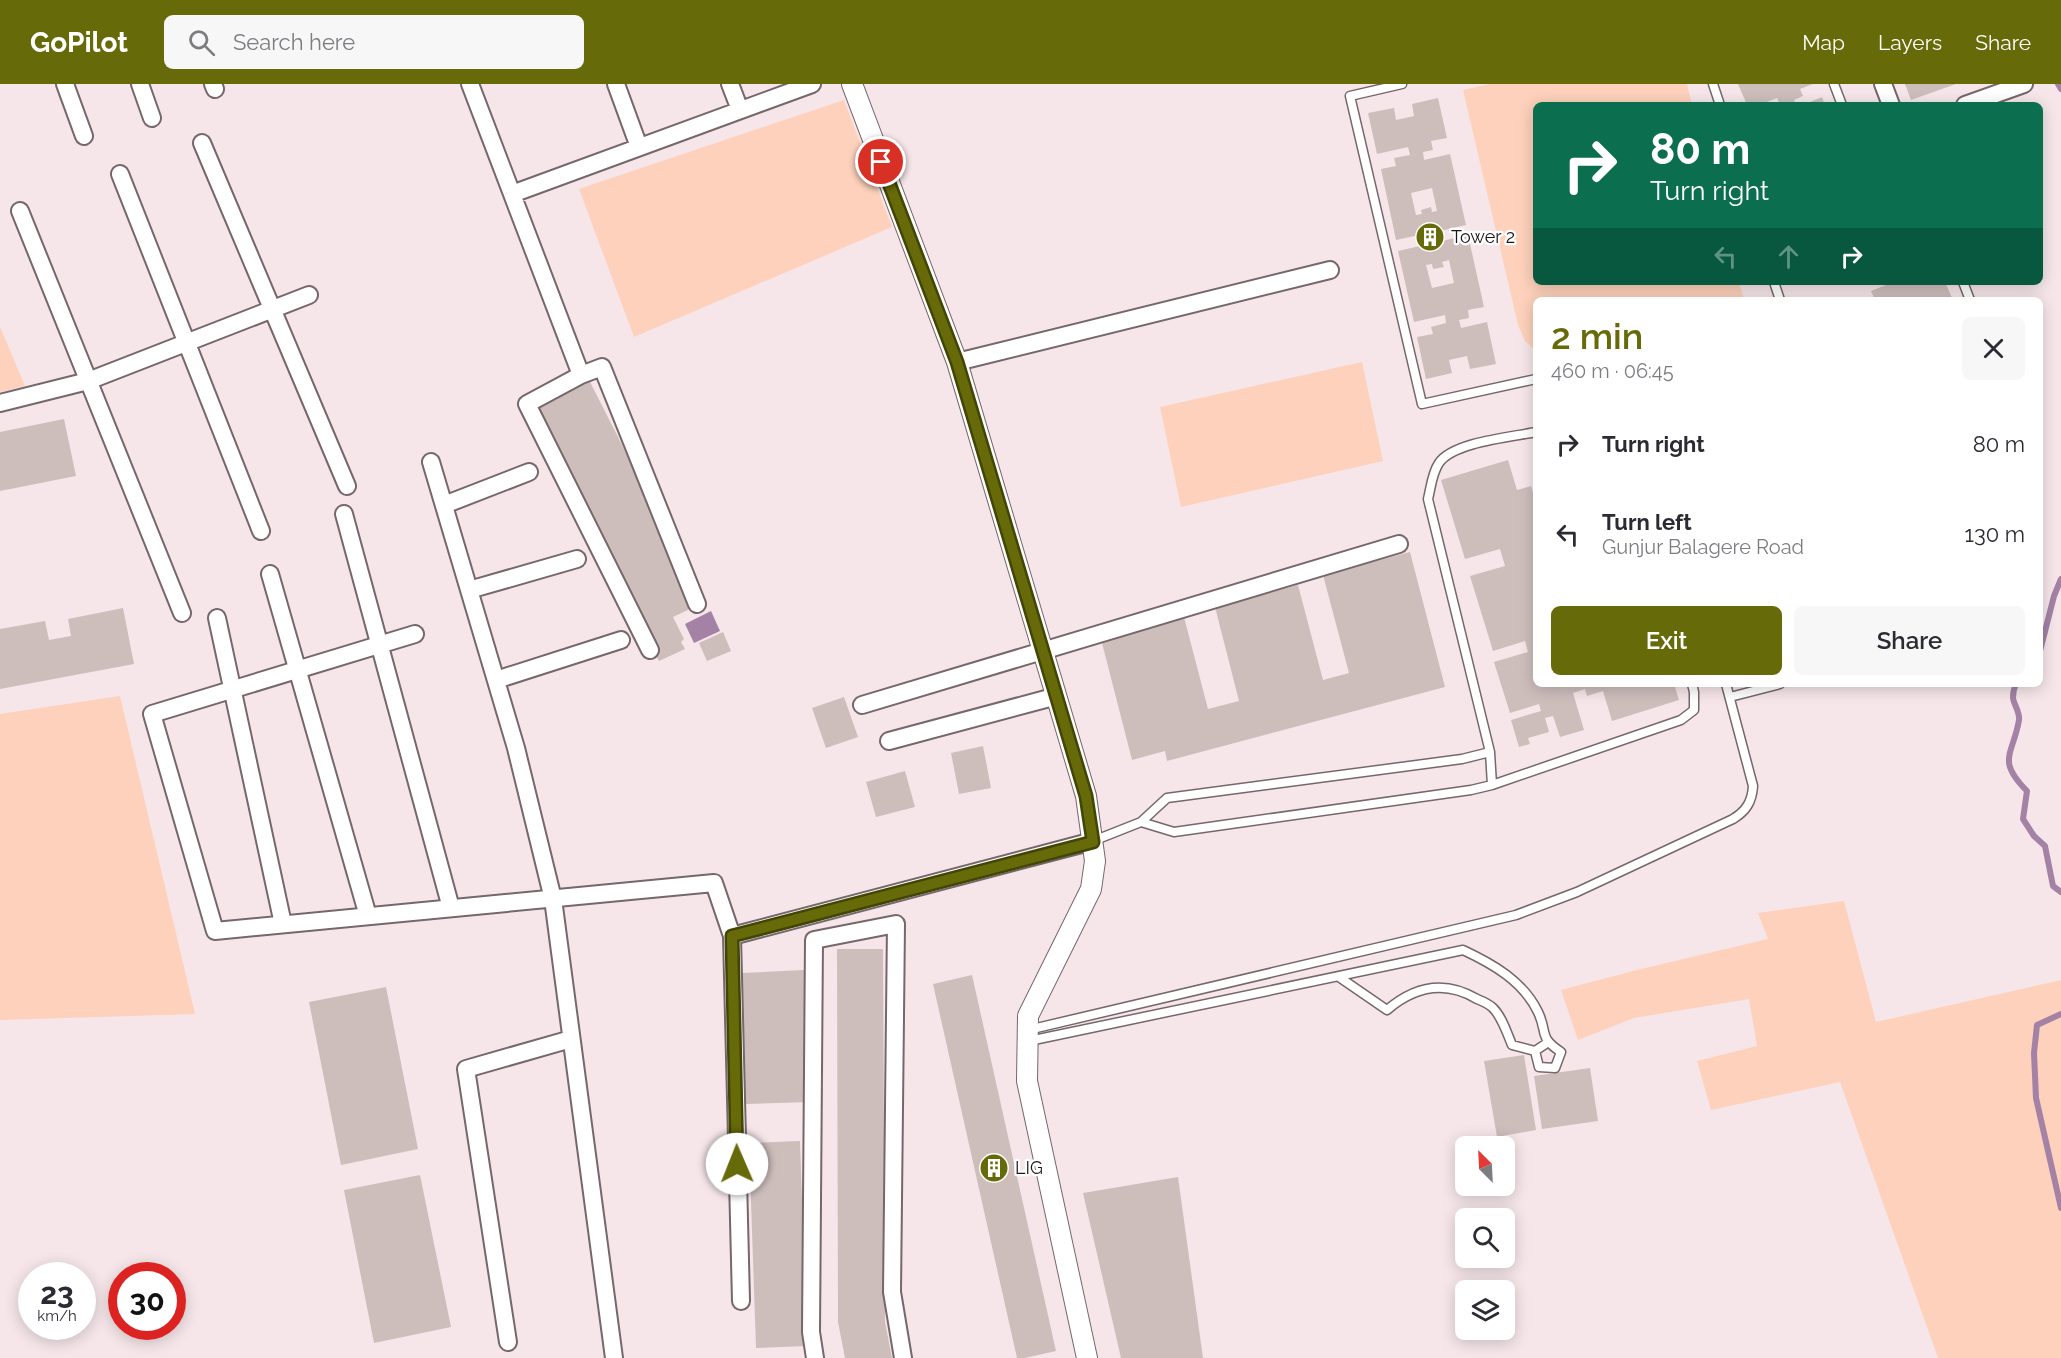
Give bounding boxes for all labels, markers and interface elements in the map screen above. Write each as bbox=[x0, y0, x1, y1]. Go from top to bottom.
search box bbox=[164, 15, 584, 69]
text: GoPilot bbox=[30, 26, 128, 59]
icon: search bbox=[185, 26, 218, 59]
text: Search here bbox=[233, 29, 355, 55]
text: Map bbox=[1802, 30, 1845, 55]
text: Layers bbox=[1878, 30, 1942, 55]
text: Share bbox=[1975, 30, 2031, 55]
text: 80 m bbox=[1650, 125, 1750, 174]
icon: right bbox=[1551, 126, 1629, 204]
pin bbox=[855, 136, 906, 187]
icon: arrive bbox=[864, 145, 897, 178]
text: Turn right bbox=[1650, 175, 1769, 206]
building icon: Tower 2 bbox=[1414, 221, 1446, 253]
place label: Tower 2 bbox=[1451, 226, 1515, 247]
icon: left bbox=[1709, 240, 1742, 273]
icon: ahead bbox=[1772, 240, 1805, 273]
icon: right bbox=[1835, 240, 1868, 273]
text: 2 min bbox=[1551, 315, 1643, 357]
button: close bbox=[1962, 317, 2025, 380]
text: 460 m · 06:45 bbox=[1551, 359, 1674, 383]
icon: right bbox=[1551, 428, 1584, 461]
text: Turn right bbox=[1602, 431, 1705, 457]
text: 80 m bbox=[1973, 431, 2025, 457]
text: Turn left bbox=[1602, 509, 1692, 535]
icon: left bbox=[1551, 518, 1584, 551]
text: 130 m bbox=[1965, 521, 2025, 547]
text: Gunjur Balagere Road bbox=[1602, 535, 1804, 559]
button: Exit bbox=[1551, 606, 1782, 675]
button: Share bbox=[1794, 606, 2025, 675]
position arrow bbox=[705, 1132, 769, 1196]
north arrow bbox=[1455, 1136, 1515, 1196]
map controls bbox=[1455, 1136, 1515, 1340]
building icon: LIG bbox=[978, 1152, 1010, 1184]
place label: LIG bbox=[1015, 1157, 1043, 1178]
button: search bbox=[1455, 1208, 1515, 1268]
speed limit sign: 30 bbox=[108, 1262, 186, 1340]
text: 23 bbox=[40, 1276, 74, 1311]
button: layers bbox=[1455, 1280, 1515, 1340]
text: km/h bbox=[37, 1307, 77, 1325]

